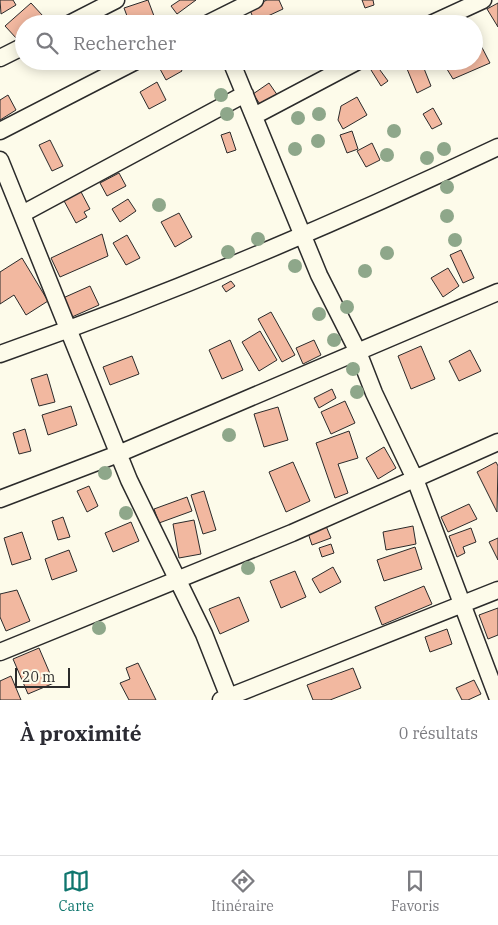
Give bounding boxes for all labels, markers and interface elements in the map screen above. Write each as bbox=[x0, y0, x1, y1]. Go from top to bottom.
search box bbox=[15, 15, 483, 70]
icon: search bbox=[33, 29, 61, 57]
text: Rechercher bbox=[73, 31, 176, 55]
scale bar bbox=[15, 665, 70, 688]
text: 20 m bbox=[22, 668, 55, 686]
text: À proximité bbox=[20, 719, 142, 747]
text: 0 résultats bbox=[399, 723, 478, 743]
tab: Carte bbox=[59, 867, 94, 915]
tab: Itinéraire bbox=[211, 867, 274, 915]
tab: Favoris bbox=[391, 867, 439, 915]

